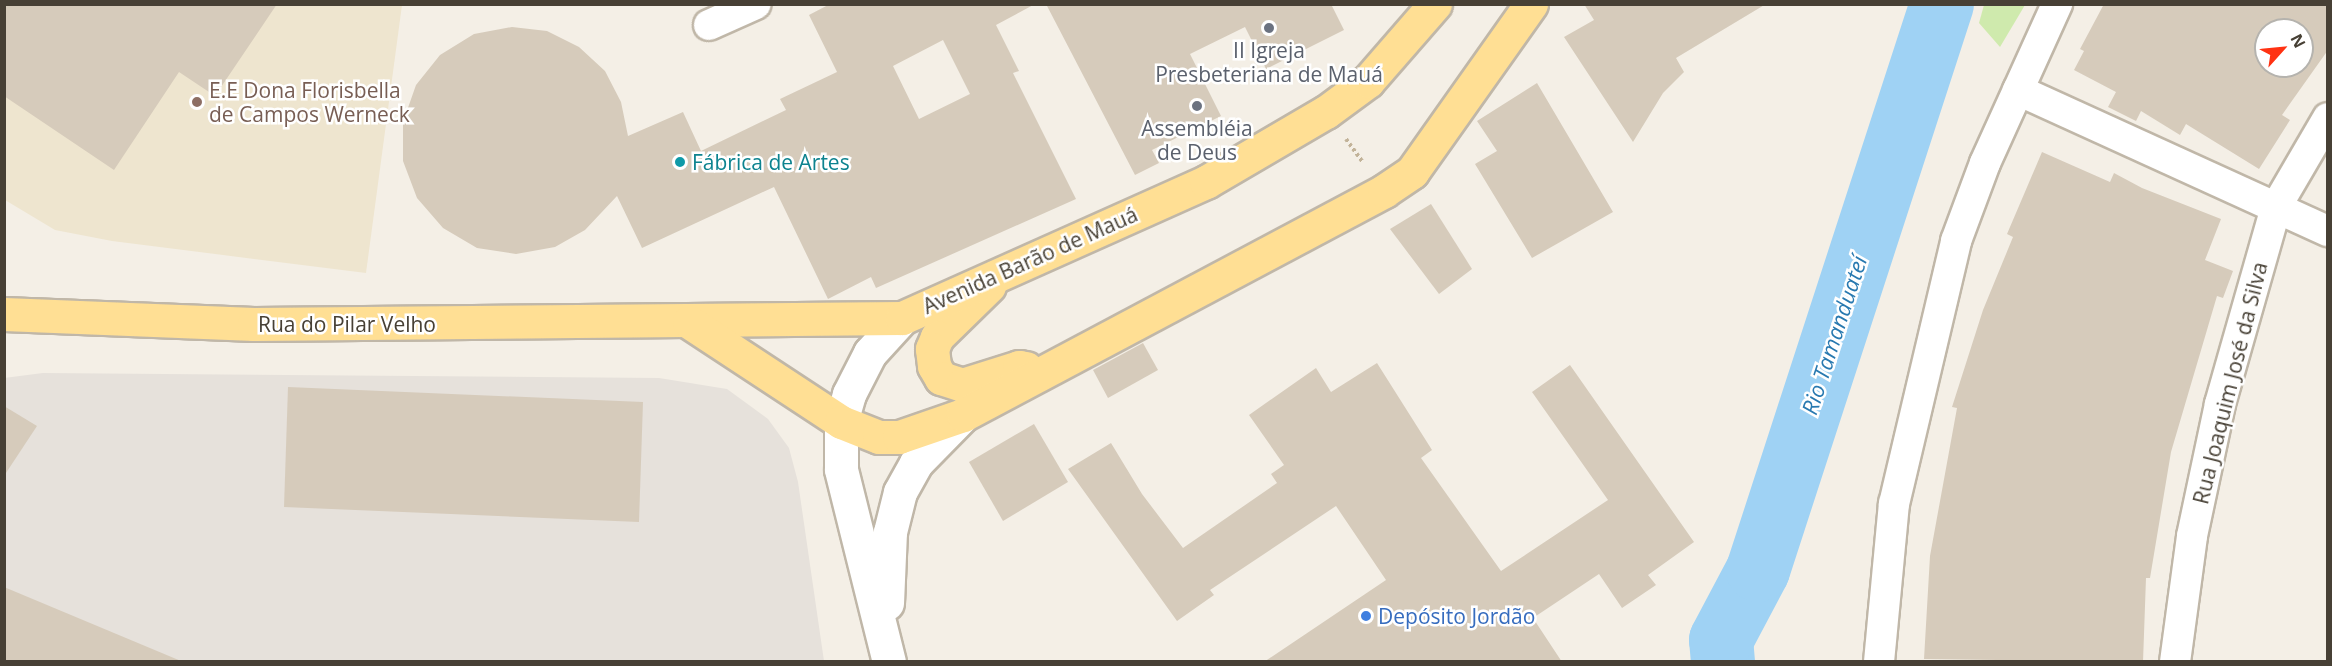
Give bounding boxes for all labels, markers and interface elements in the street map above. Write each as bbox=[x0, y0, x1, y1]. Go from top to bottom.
north arrow bbox=[2254, 18, 2314, 78]
marker: II Igreja Presbeteriana de Mauá bbox=[1262, 21, 1276, 35]
text: N bbox=[2285, 30, 2311, 52]
place label: II Igreja Presbeteriana de Mauá bbox=[1155, 37, 1383, 87]
place label: E.E Dona Florisbella de Campos Werneck bbox=[209, 77, 410, 127]
marker: E.E Dona Florisbella de Campos Werneck bbox=[190, 95, 204, 109]
marker: Assembléia de Deus bbox=[1190, 99, 1204, 113]
place label: Assembléia de Deus bbox=[1141, 115, 1253, 165]
place label: Fábrica de Artes bbox=[692, 149, 850, 175]
marker: Fábrica de Artes bbox=[673, 155, 687, 169]
street label: Avenida Barão de Mauá bbox=[919, 201, 1141, 319]
water label: Rio Tamanduateí bbox=[1796, 252, 1872, 418]
street label: Rua Joaquim José da Silva bbox=[2188, 259, 2272, 507]
street label: Rua do Pilar Velho bbox=[258, 311, 436, 337]
place label: Depósito Jordão bbox=[1378, 603, 1535, 629]
marker: Depósito Jordão bbox=[1359, 609, 1373, 623]

